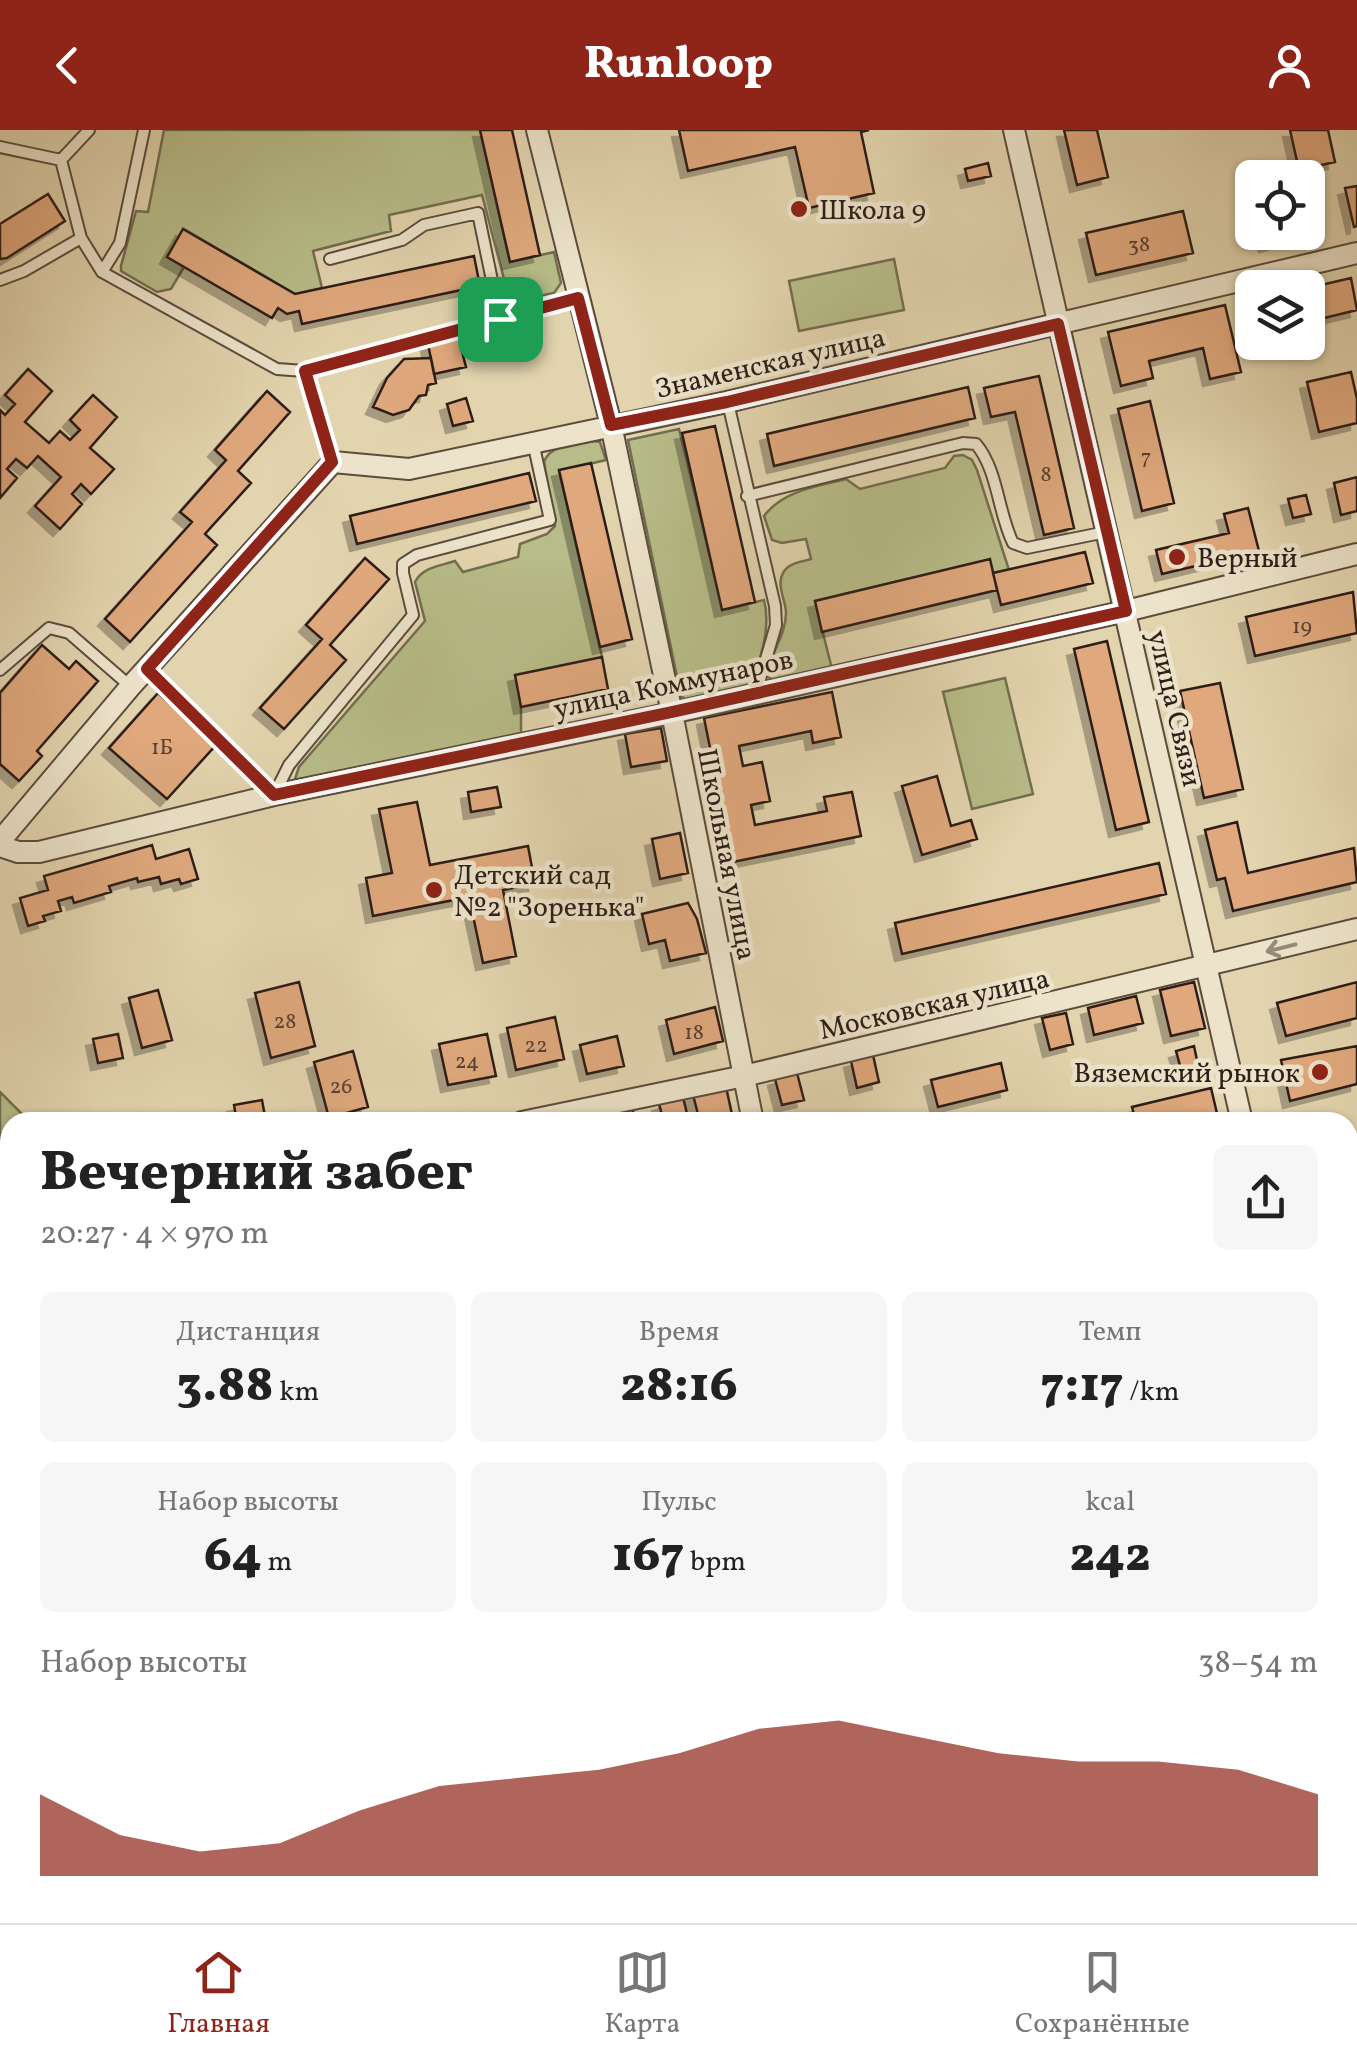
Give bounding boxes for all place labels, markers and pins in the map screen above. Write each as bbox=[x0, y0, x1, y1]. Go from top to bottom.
place label: Школа 9 bbox=[819, 192, 926, 231]
marker: Школа 9 bbox=[788, 198, 810, 220]
pin bbox=[458, 277, 543, 362]
place label: Верный bbox=[1197, 540, 1298, 579]
marker: Верный bbox=[1166, 546, 1188, 568]
place label: Детский сад №2 "Зоренька" bbox=[454, 857, 644, 928]
marker: Детский сад №2 "Зоренька" bbox=[423, 879, 445, 901]
place label: Вяземский рынок bbox=[1074, 1055, 1300, 1094]
marker: Вяземский рынок bbox=[1309, 1061, 1331, 1083]

